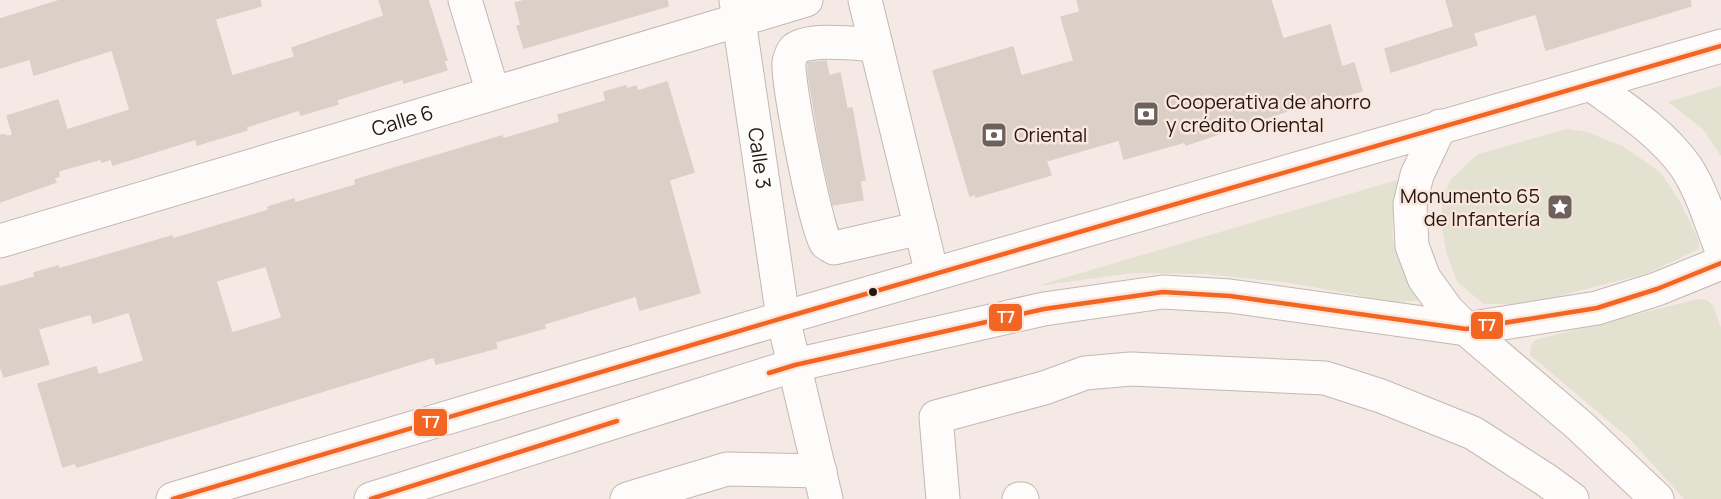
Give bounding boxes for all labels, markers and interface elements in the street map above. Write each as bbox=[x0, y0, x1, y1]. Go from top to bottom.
place label: Cooperativa de ahorro y crédito Oriental bbox=[1166, 88, 1371, 138]
street label: Calle 6 bbox=[368, 98, 436, 142]
bank icon: Cooperativa de ahorro y crédito Oriental bbox=[1131, 99, 1161, 129]
bank icon: Oriental bbox=[979, 120, 1009, 150]
place label: Oriental bbox=[1014, 121, 1087, 148]
street label: Calle 3 bbox=[742, 126, 778, 191]
place label: Monumento 65 de Infantería bbox=[1400, 182, 1540, 232]
place icon: Monumento 65 de Infantería bbox=[1545, 192, 1575, 222]
unlabelled marker bbox=[867, 286, 879, 298]
line badge: T7 bbox=[988, 303, 1023, 332]
text: T7 bbox=[997, 306, 1015, 328]
line badge: T7 bbox=[1470, 311, 1504, 340]
text: T7 bbox=[1478, 314, 1496, 336]
line badge: T7 bbox=[413, 408, 448, 437]
text: T7 bbox=[422, 411, 440, 433]

